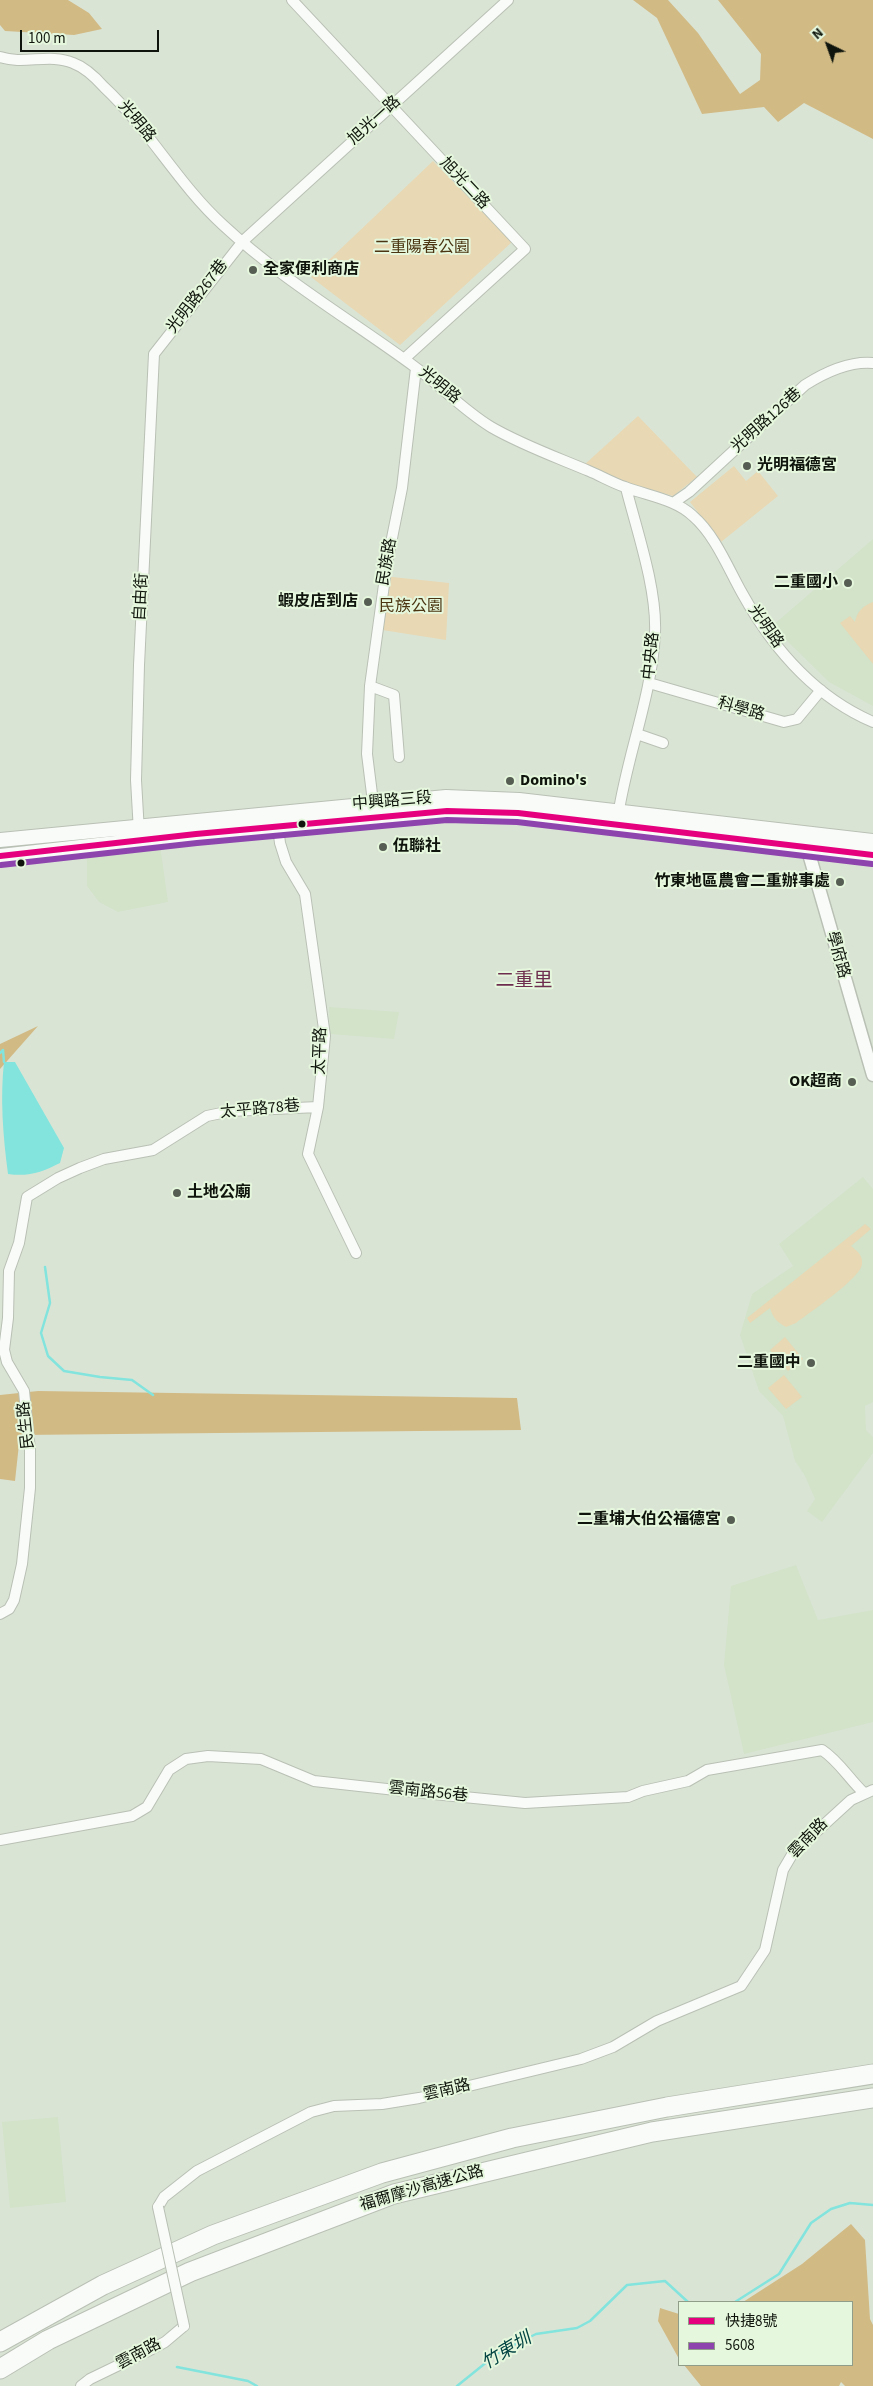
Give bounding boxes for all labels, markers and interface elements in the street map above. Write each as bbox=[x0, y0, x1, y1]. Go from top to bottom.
scale bar bbox=[22, 20, 161, 52]
north arrow bbox=[803, 20, 853, 70]
text: N bbox=[808, 23, 828, 44]
text: 100 m bbox=[28, 28, 66, 49]
street label: 旭光一路 bbox=[345, 92, 405, 150]
street label: 光明路 bbox=[113, 97, 159, 147]
street label: 旭光二路 bbox=[435, 154, 493, 214]
park label: 二重陽春公園 bbox=[374, 238, 470, 258]
street label: 光明路267巷 bbox=[163, 256, 233, 338]
place label: 全家便利商店 bbox=[263, 260, 359, 280]
marker: 全家便利商店 bbox=[247, 264, 259, 276]
street label: 光明路 bbox=[414, 363, 464, 409]
street label: 光明路126巷 bbox=[728, 384, 806, 458]
place label: 光明福德宮 bbox=[757, 456, 837, 476]
marker: 光明福德宮 bbox=[741, 460, 753, 472]
street label: 民族路 bbox=[374, 537, 402, 587]
street label: 自由街 bbox=[131, 573, 153, 621]
place label: 二重國小 bbox=[774, 573, 838, 593]
marker: 二重國小 bbox=[842, 577, 854, 589]
place label: 蝦皮店到店 bbox=[278, 592, 358, 612]
marker: 蝦皮店到店 bbox=[362, 596, 374, 608]
park label: 民族公園 bbox=[379, 597, 443, 617]
street label: 光明路 bbox=[743, 602, 787, 652]
street label: 中央路 bbox=[640, 631, 664, 681]
street label: 科學路 bbox=[715, 694, 767, 726]
place label: Domino's bbox=[520, 771, 587, 791]
marker: Domino's bbox=[504, 775, 516, 787]
street label: 中興路三段 bbox=[351, 789, 433, 815]
unlabelled marker bbox=[297, 819, 307, 829]
place label: 伍聯社 bbox=[393, 837, 441, 857]
marker: 伍聯社 bbox=[377, 841, 389, 853]
unlabelled marker bbox=[16, 858, 26, 868]
place label: 竹東地區農會二重辦事處 bbox=[654, 872, 830, 892]
marker: 竹東地區農會二重辦事處 bbox=[834, 876, 846, 888]
street label: 學府路 bbox=[821, 929, 853, 981]
district label: 二重里 bbox=[496, 971, 552, 993]
street label: 太平路 bbox=[311, 1027, 331, 1075]
place label: OK超商 bbox=[789, 1072, 842, 1092]
marker: OK超商 bbox=[846, 1076, 858, 1088]
street label: 太平路78巷 bbox=[219, 1097, 301, 1123]
place label: 土地公廟 bbox=[187, 1183, 251, 1203]
marker: 土地公廟 bbox=[171, 1187, 183, 1199]
place label: 二重國中 bbox=[737, 1353, 801, 1373]
marker: 二重國中 bbox=[805, 1357, 817, 1369]
street label: 民生路 bbox=[15, 1400, 39, 1450]
place label: 二重埔大伯公福德宮 bbox=[577, 1510, 721, 1530]
marker: 二重埔大伯公福德宮 bbox=[725, 1514, 737, 1526]
street label: 雲南路56巷 bbox=[387, 1779, 469, 1807]
street label: 雲南路 bbox=[785, 1815, 833, 1863]
street label: 雲南路 bbox=[421, 2076, 473, 2106]
street label: 福爾摩沙高速公路 bbox=[358, 2162, 486, 2216]
legend bbox=[678, 2301, 853, 2366]
text: 快捷8號 bbox=[725, 2311, 777, 2332]
water label: 竹東圳 bbox=[478, 2329, 536, 2375]
street label: 雲南路 bbox=[113, 2335, 165, 2375]
text: 5608 bbox=[725, 2335, 755, 2356]

